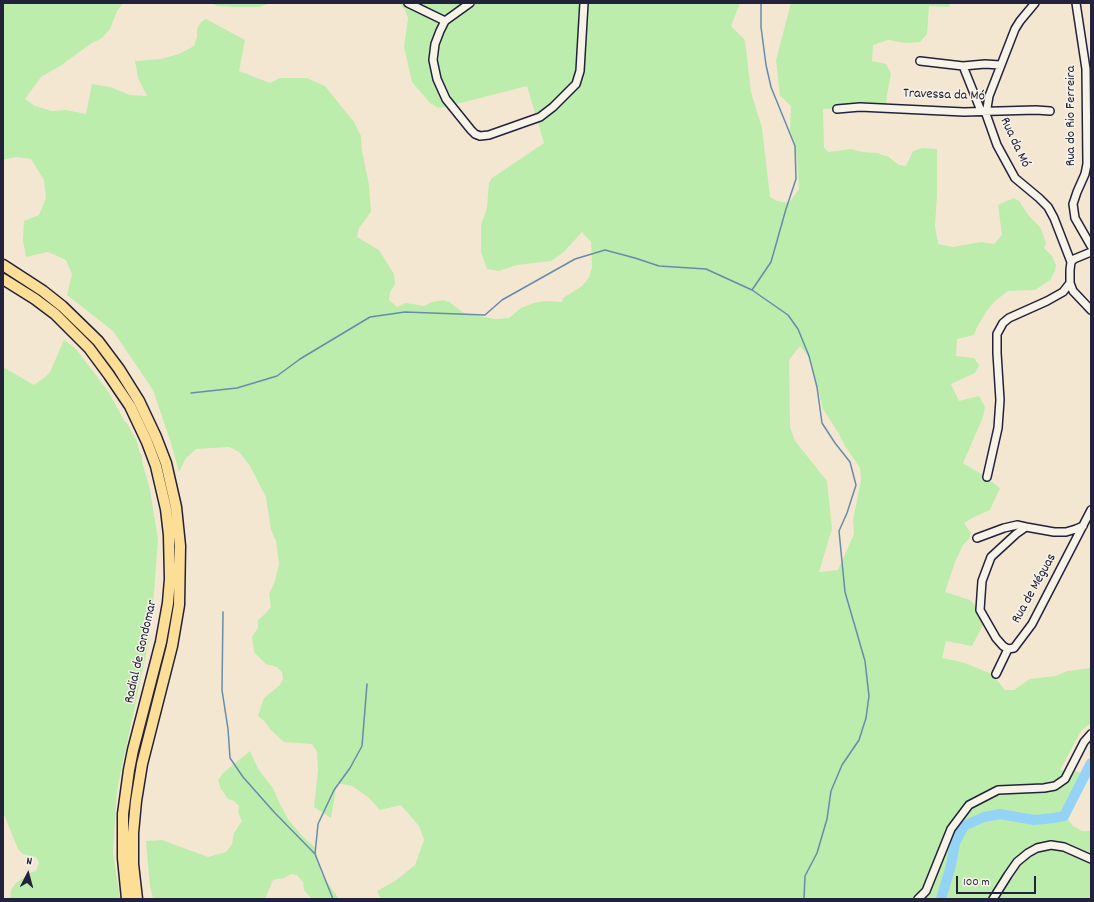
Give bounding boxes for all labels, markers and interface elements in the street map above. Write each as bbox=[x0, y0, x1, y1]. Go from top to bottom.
street label: Rua do Rio Ferreira bbox=[1064, 66, 1080, 166]
street label: Travessa da Mó bbox=[903, 86, 985, 106]
street label: Rua da Mó bbox=[995, 115, 1033, 171]
street label: Rua de Méguas bbox=[1009, 551, 1061, 627]
street label: Radial de Gondomar bbox=[122, 599, 162, 705]
north arrow bbox=[8, 854, 48, 894]
text: N bbox=[26, 854, 33, 870]
scale bar bbox=[958, 868, 1038, 894]
text: 100 m bbox=[963, 874, 990, 891]

